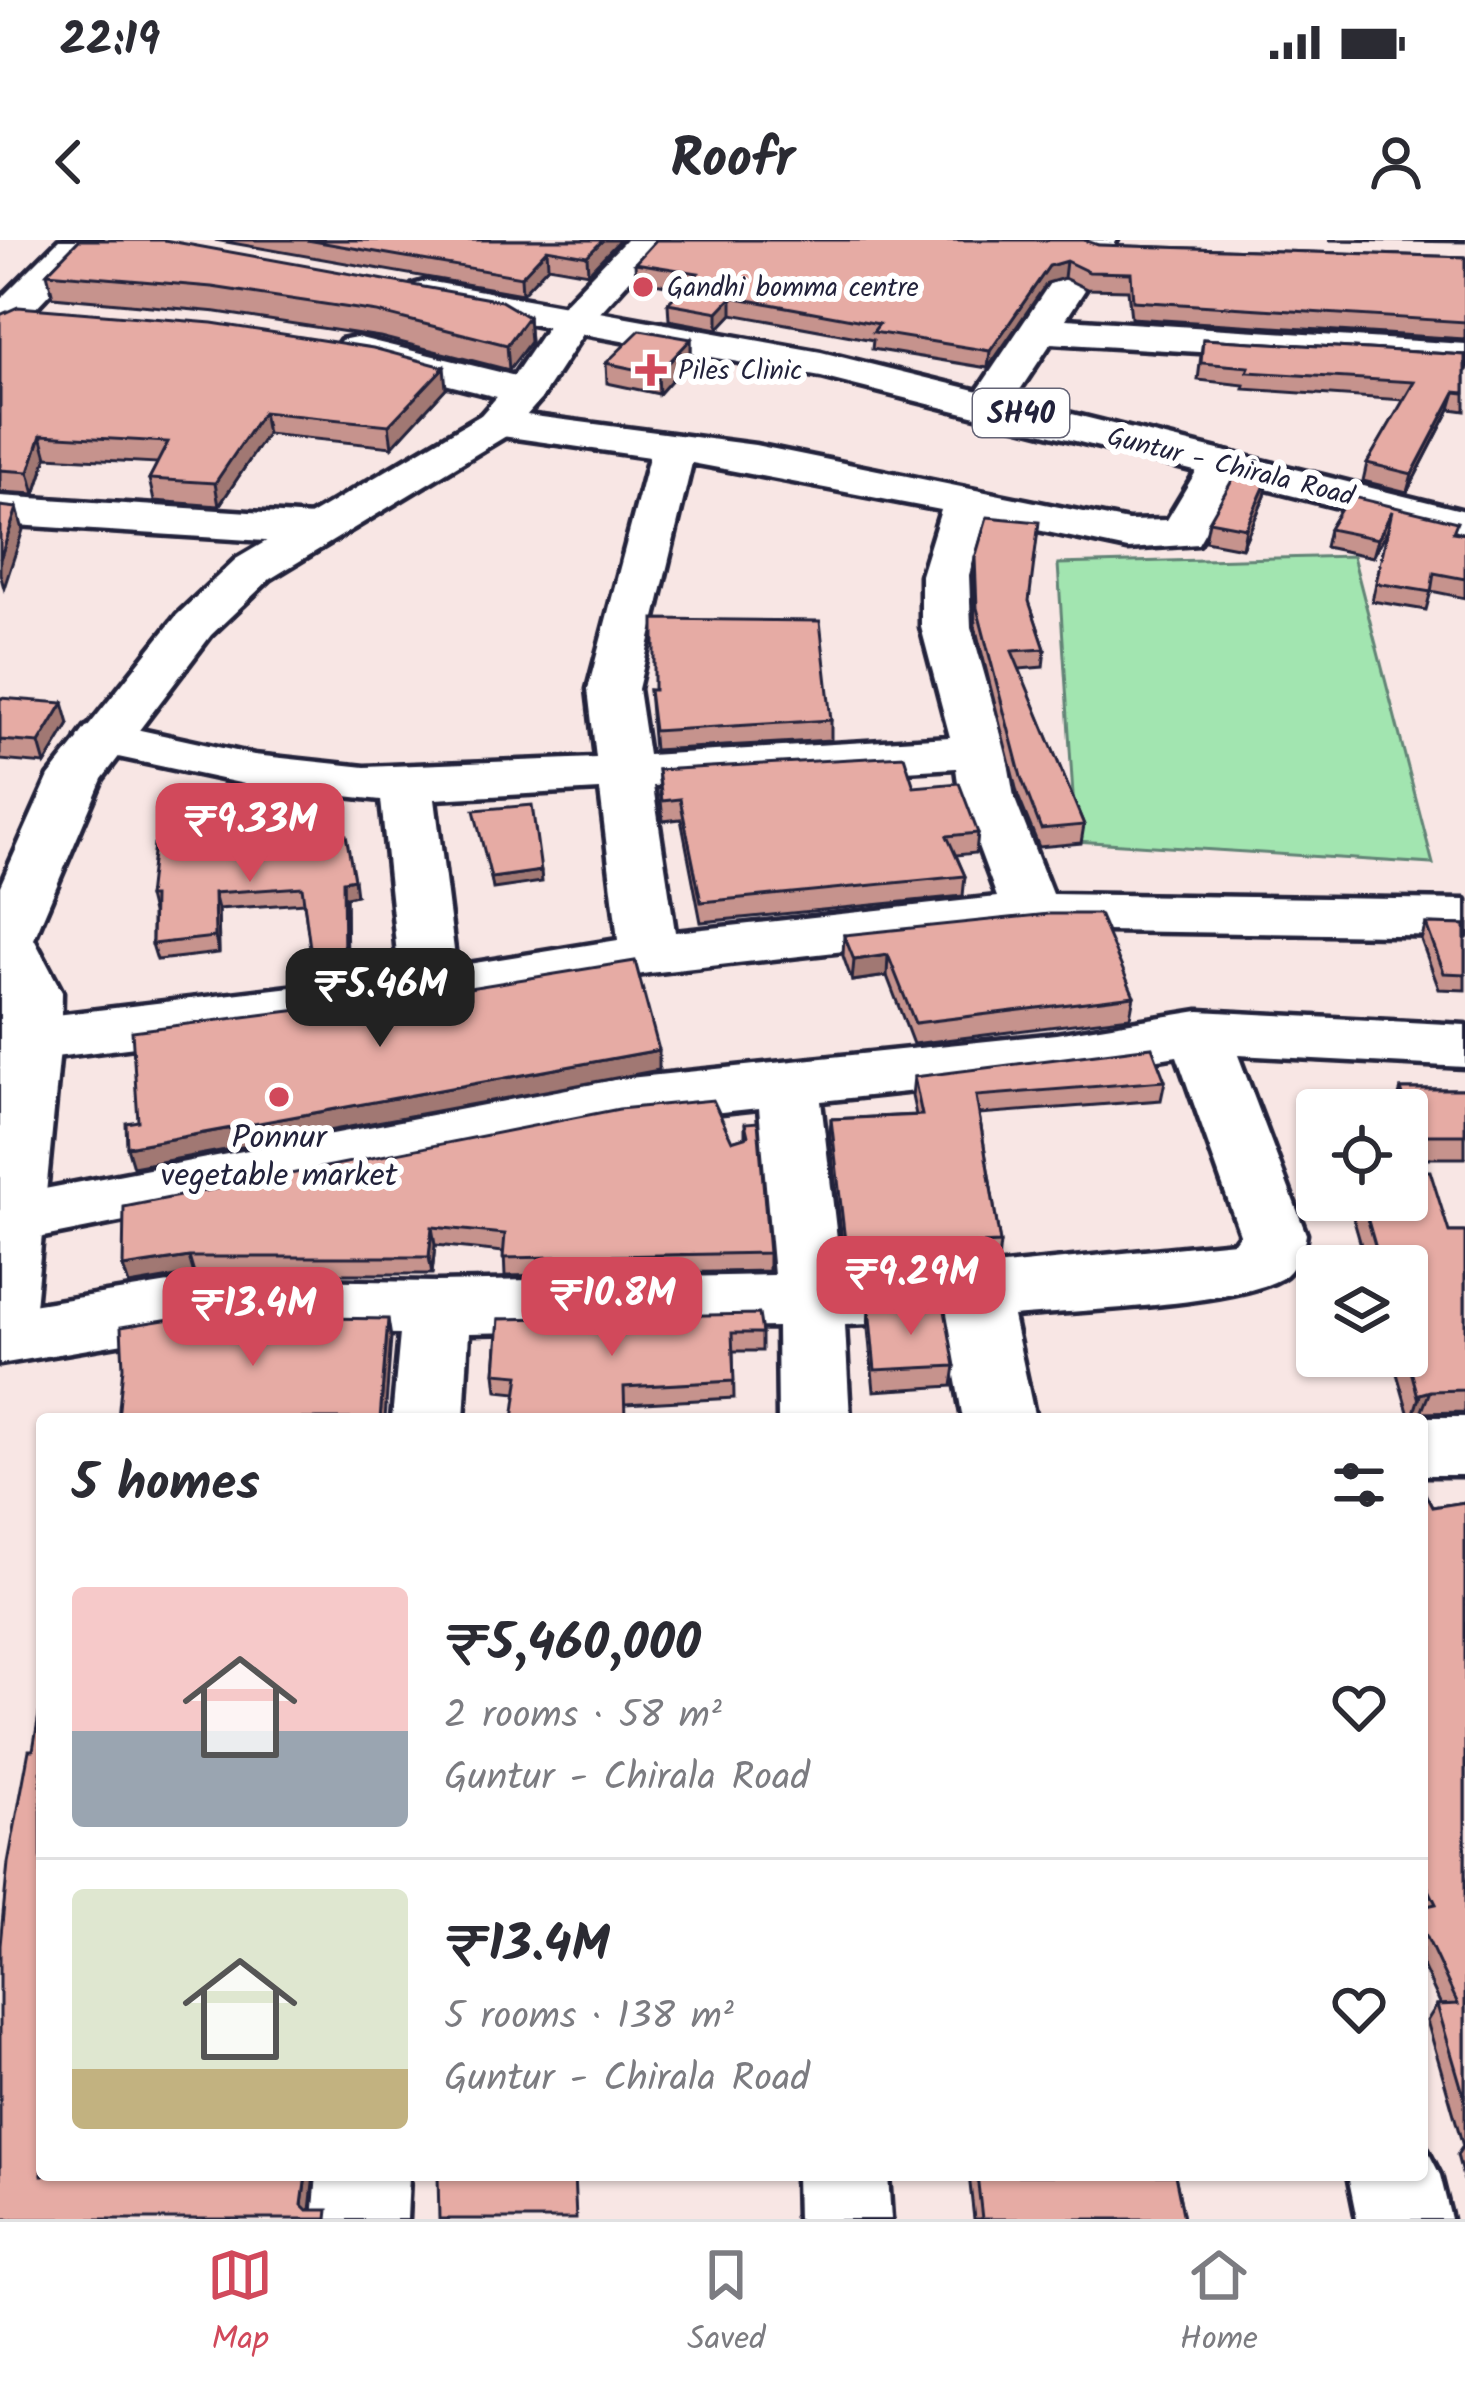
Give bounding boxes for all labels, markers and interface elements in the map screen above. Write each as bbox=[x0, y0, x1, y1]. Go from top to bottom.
text: 22:19 bbox=[60, 6, 160, 78]
text: Roofr bbox=[670, 119, 795, 205]
icon: back bbox=[36, 129, 102, 195]
icon: person bbox=[1363, 129, 1429, 195]
place label: Gandhi bomma centre bbox=[667, 267, 919, 310]
marker: Gandhi bomma centre bbox=[630, 274, 656, 300]
place label: Piles Clinic bbox=[678, 350, 802, 393]
marker: Piles Clinic bbox=[635, 354, 667, 386]
road number: SH40 bbox=[973, 389, 1069, 437]
street label: Guntur - Chirala Road bbox=[1103, 416, 1360, 519]
pin: ₹9.33M bbox=[152, 783, 348, 885]
text: ₹9.33M bbox=[182, 791, 318, 853]
pin: ₹5.46M bbox=[282, 948, 478, 1050]
text: ₹5.46M bbox=[313, 956, 447, 1018]
marker: Ponnur vegetable market bbox=[266, 1084, 292, 1110]
map controls bbox=[1296, 1089, 1428, 1377]
button: locate bbox=[1296, 1089, 1428, 1221]
place label: Ponnur vegetable market bbox=[161, 1113, 399, 1204]
pin: ₹9.29M bbox=[813, 1236, 1009, 1338]
text: ₹9.29M bbox=[844, 1244, 978, 1306]
button: layers bbox=[1296, 1245, 1428, 1377]
pin: ₹10.8M bbox=[514, 1257, 710, 1359]
text: ₹10.8M bbox=[548, 1265, 676, 1327]
pin: ₹13.4M bbox=[155, 1267, 351, 1369]
text: ₹13.4M bbox=[189, 1275, 317, 1337]
text: 5 homes bbox=[72, 1445, 260, 1526]
icon: filters bbox=[1326, 1452, 1392, 1518]
text: ₹5,460,000 bbox=[444, 1605, 701, 1686]
icon: home bbox=[168, 1635, 312, 1779]
icon: heart bbox=[1326, 1674, 1392, 1740]
text: 2 rooms · 58 m² bbox=[444, 1686, 722, 1748]
text: Guntur - Chirala Road bbox=[444, 1748, 810, 1810]
text: ₹13.4M bbox=[444, 1906, 610, 1987]
icon: home bbox=[168, 1937, 312, 2081]
icon: heart bbox=[1326, 1976, 1392, 2042]
text: 5 rooms · 138 m² bbox=[444, 1987, 734, 2049]
text: Guntur - Chirala Road bbox=[444, 2049, 810, 2111]
tab: Map bbox=[207, 2242, 273, 2367]
tab: Saved bbox=[687, 2242, 766, 2367]
tab: Home bbox=[1180, 2242, 1258, 2367]

